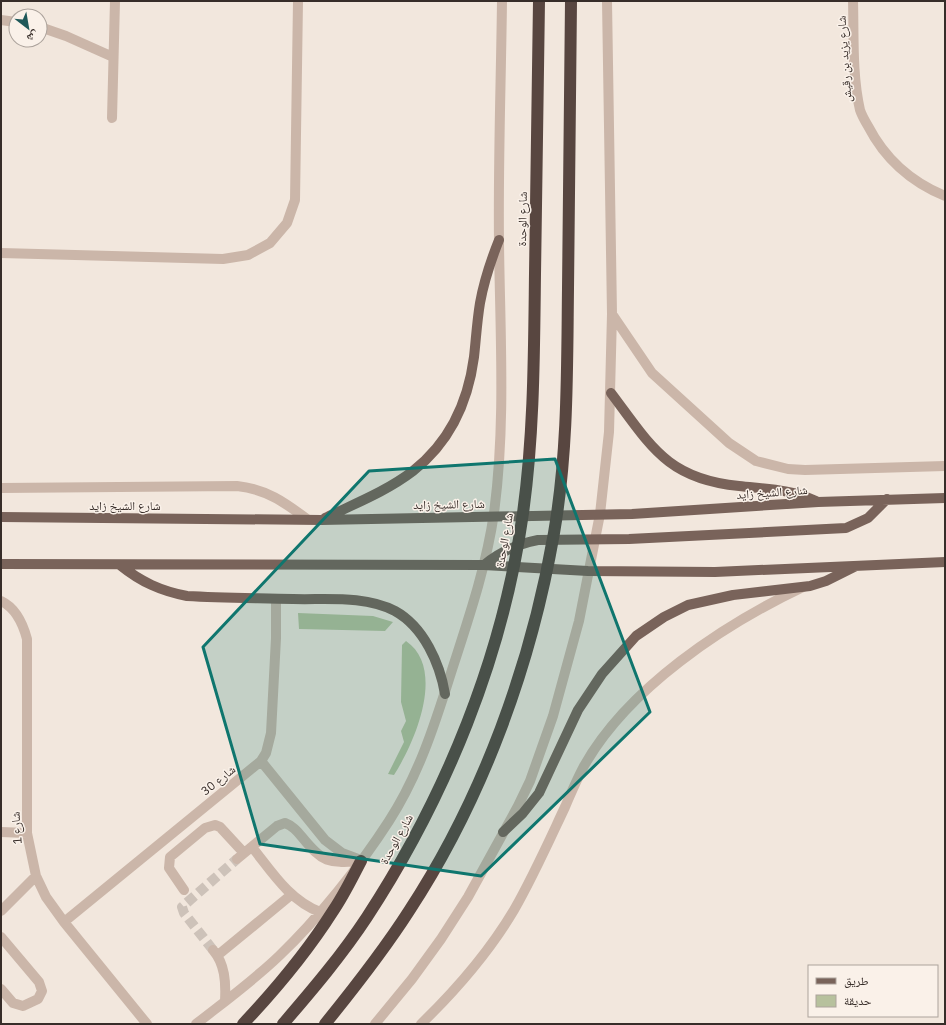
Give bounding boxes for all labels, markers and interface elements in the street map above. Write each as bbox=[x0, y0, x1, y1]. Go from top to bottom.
north arrow bbox=[8, 8, 48, 48]
street label: شارع يزيد بن رقيش bbox=[833, 15, 855, 103]
text: ش bbox=[24, 27, 42, 46]
street label: شارع الوحدة bbox=[514, 191, 531, 247]
street label: شارع الشيخ زايد bbox=[736, 482, 808, 503]
street label: شارع الشيخ زايد bbox=[413, 496, 485, 513]
street label: شارع الشيخ زايد bbox=[89, 498, 161, 514]
street label: شارع الوحدة bbox=[492, 512, 517, 569]
street label: شارع 30 bbox=[198, 762, 239, 799]
street label: شارع 1 bbox=[7, 811, 26, 845]
street label: شارع الوحدة bbox=[376, 811, 417, 867]
legend bbox=[808, 965, 938, 1017]
text: طريق bbox=[844, 973, 869, 988]
text: حديقة bbox=[844, 993, 872, 1008]

